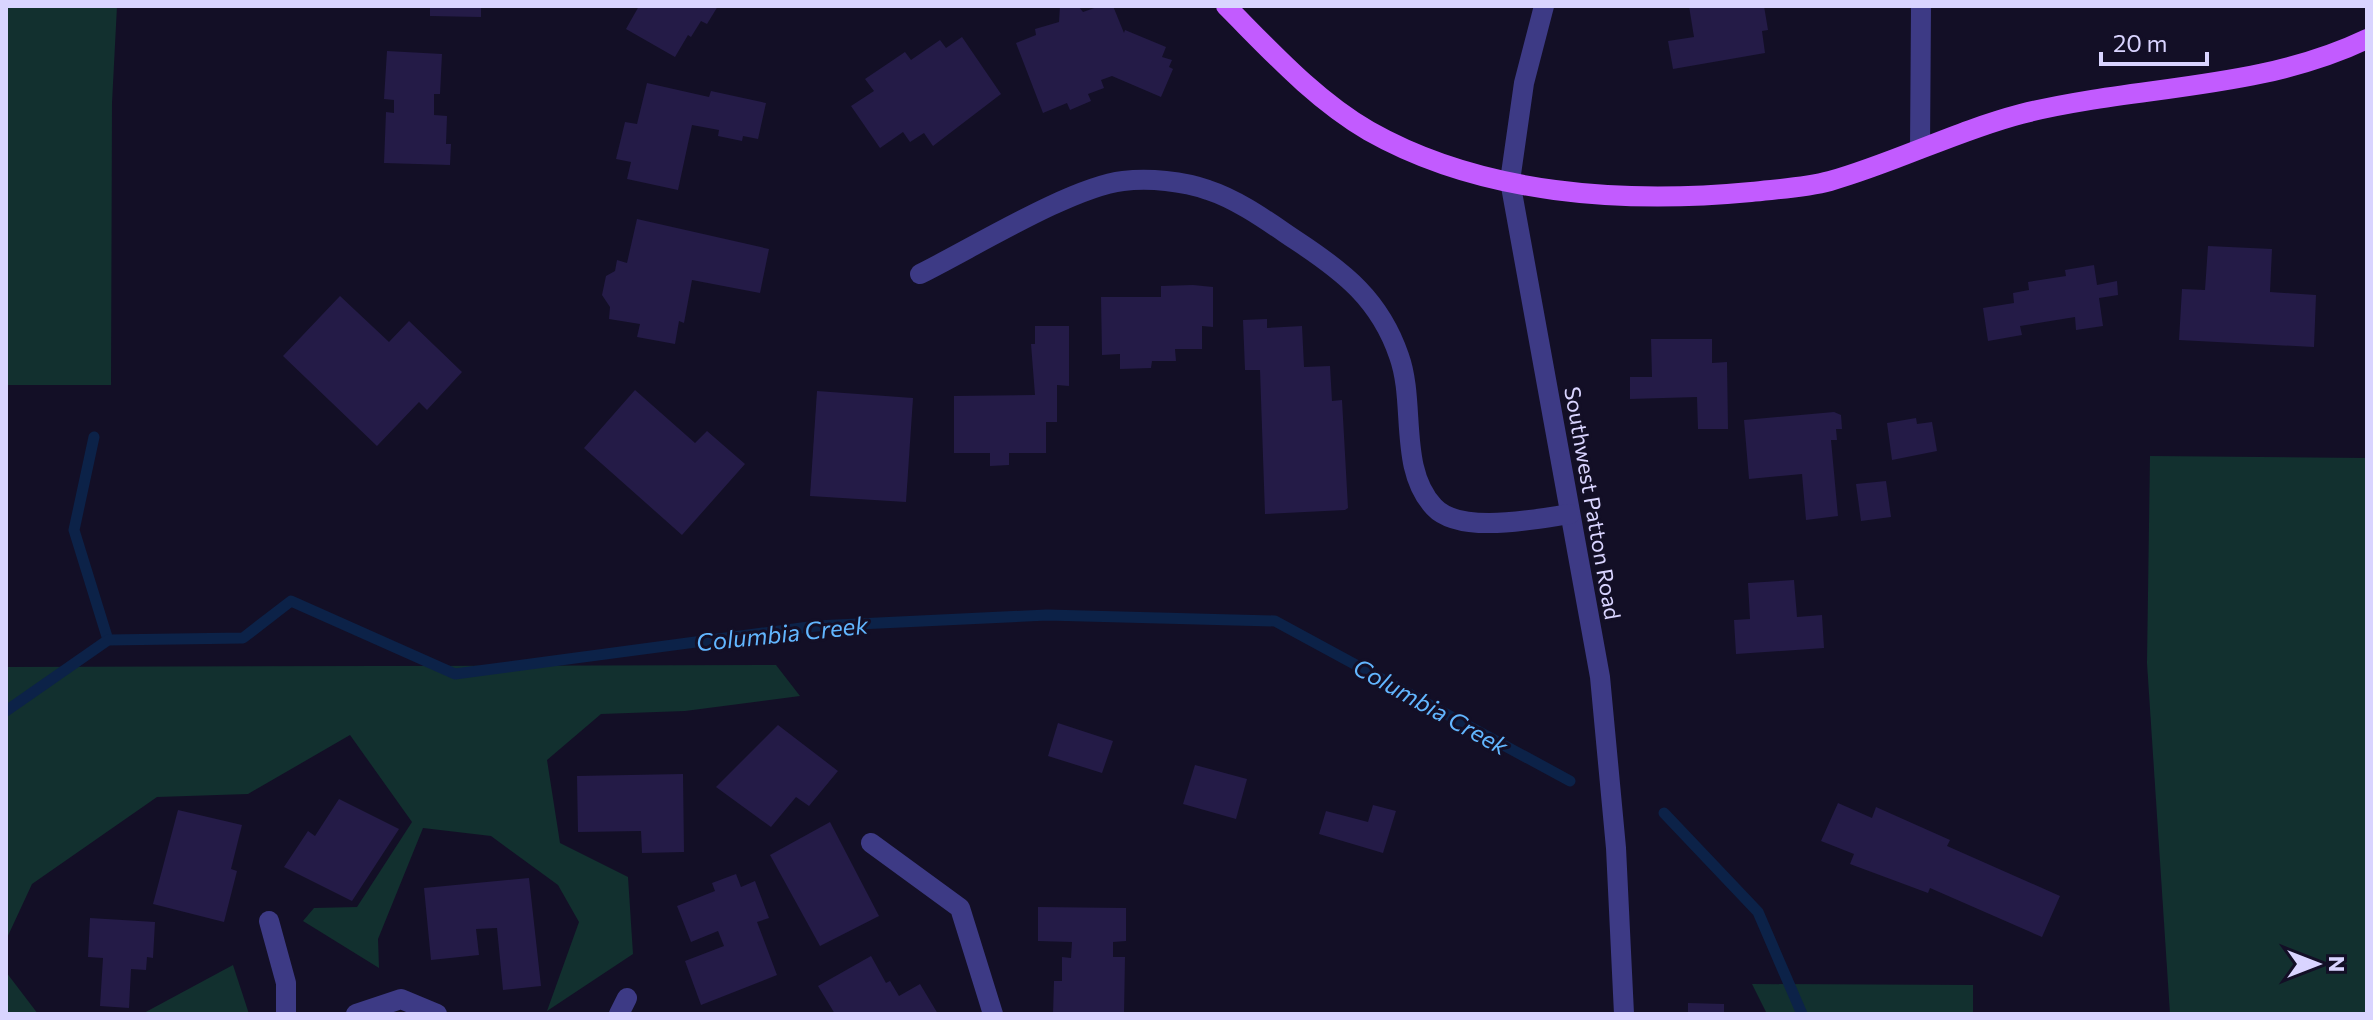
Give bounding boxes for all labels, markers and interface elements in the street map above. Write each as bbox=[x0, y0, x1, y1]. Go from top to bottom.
scale bar bbox=[2101, 16, 2207, 66]
text: 20 m bbox=[2113, 28, 2167, 57]
street label: Southwest Patton Road bbox=[1559, 384, 1627, 622]
water label: Columbia Creek bbox=[695, 609, 870, 656]
water label: Columbia Creek bbox=[1348, 651, 1514, 761]
north arrow bbox=[2277, 924, 2357, 1004]
text: N bbox=[2324, 956, 2351, 972]

